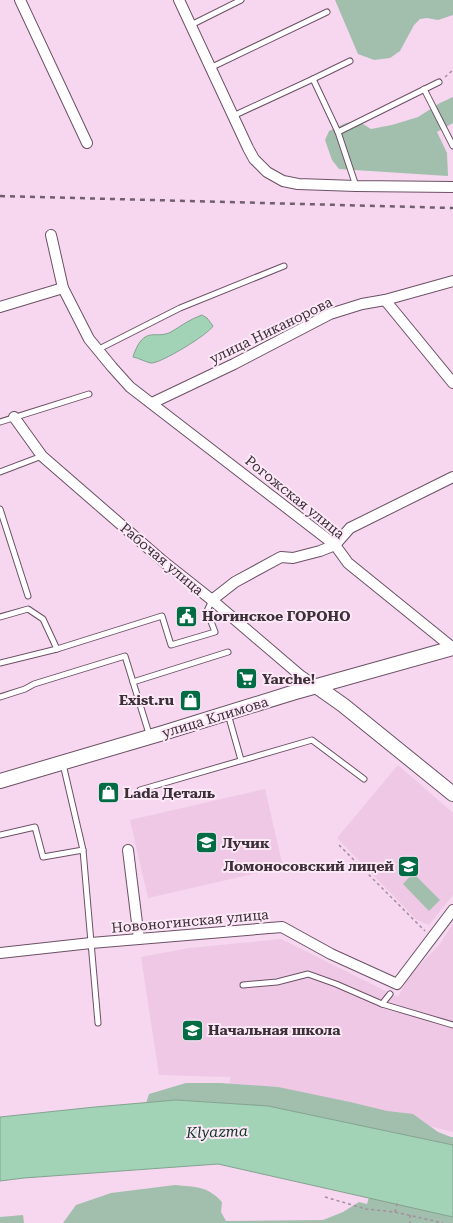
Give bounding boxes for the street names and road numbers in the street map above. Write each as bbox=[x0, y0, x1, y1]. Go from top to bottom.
street label: улица Никанорова bbox=[207, 293, 335, 367]
street label: Рогожская улица bbox=[242, 452, 348, 542]
street label: Рабочая улица bbox=[117, 520, 207, 599]
street label: улица Климова bbox=[160, 693, 270, 741]
street label: Новоногинская улица bbox=[111, 906, 270, 936]

